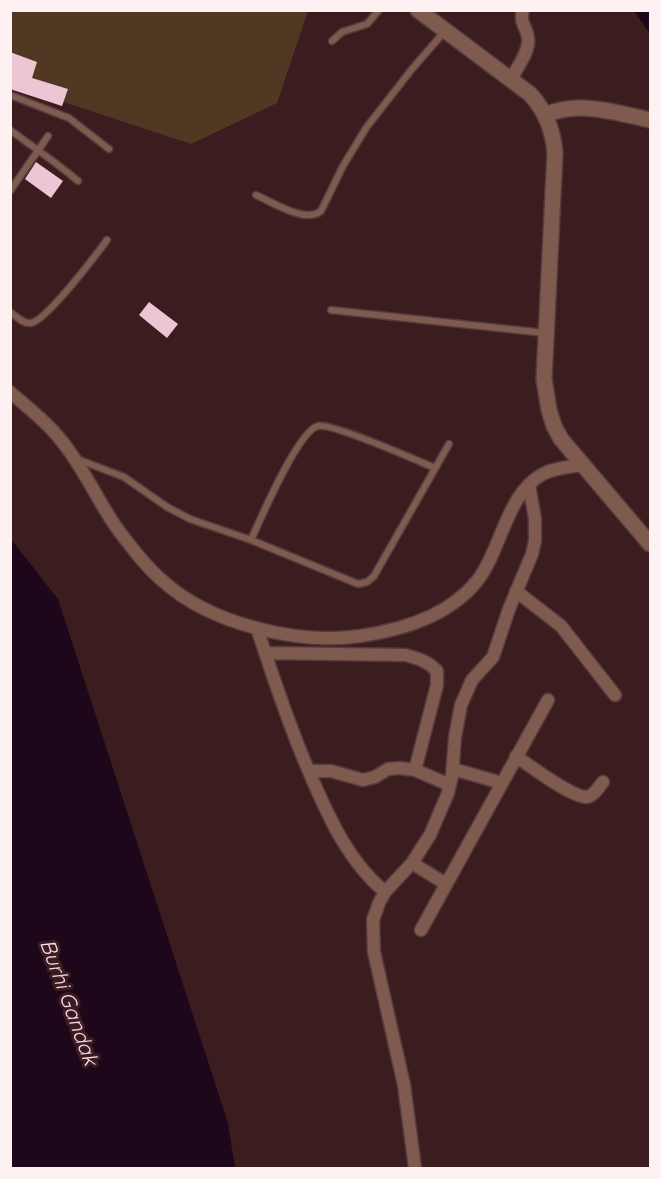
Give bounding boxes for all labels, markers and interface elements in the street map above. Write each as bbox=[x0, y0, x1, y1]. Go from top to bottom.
water label: Burhi Gandak bbox=[35, 935, 105, 1070]

